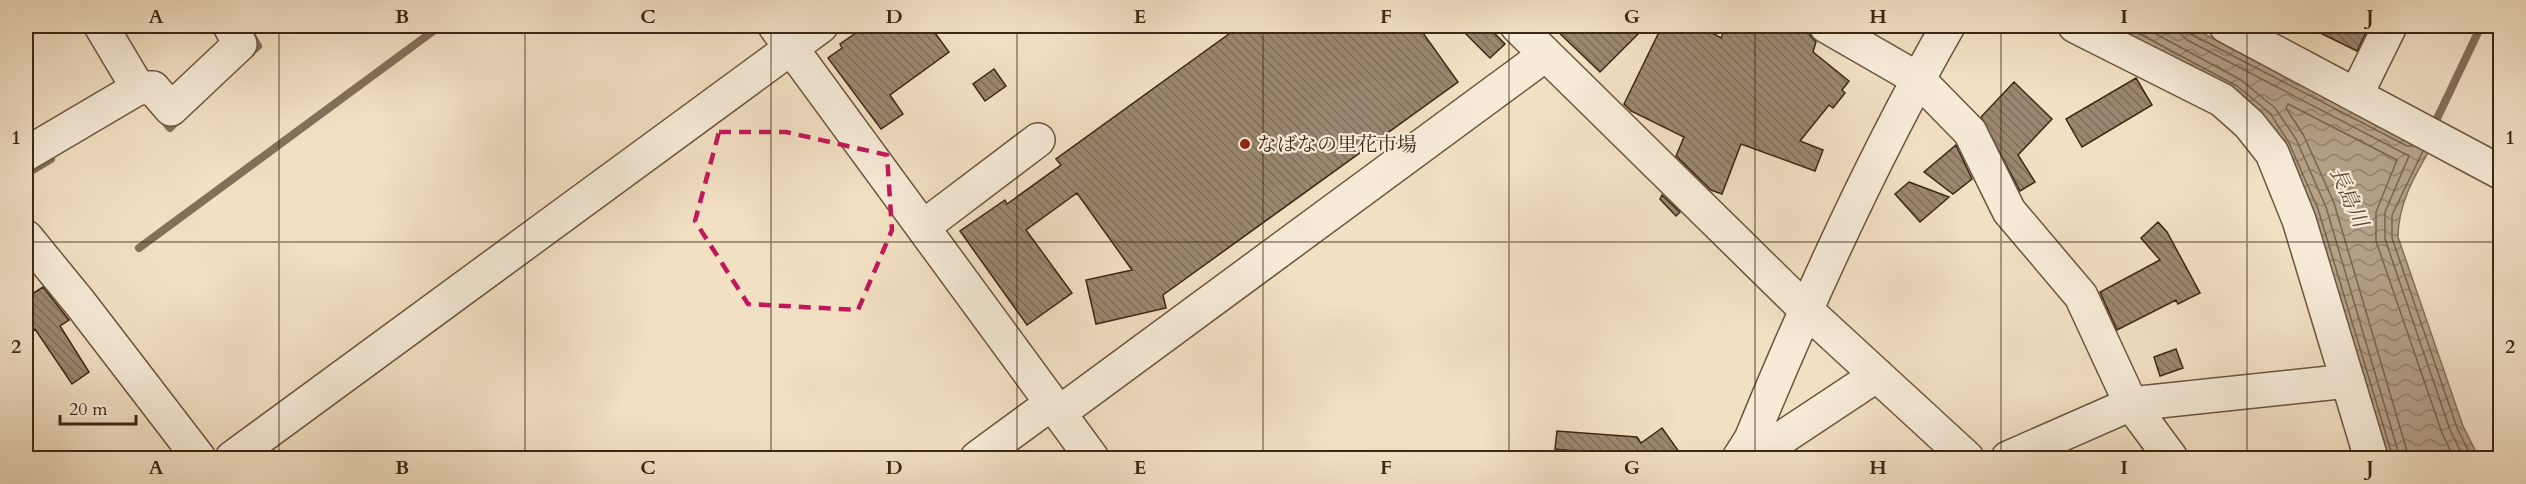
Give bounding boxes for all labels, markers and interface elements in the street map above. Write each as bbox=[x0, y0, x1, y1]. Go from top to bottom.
text: A bbox=[148, 3, 164, 30]
text: B bbox=[395, 3, 409, 30]
text: C bbox=[640, 3, 656, 30]
text: D bbox=[885, 3, 903, 30]
text: E bbox=[1134, 3, 1146, 30]
text: F bbox=[1380, 3, 1392, 30]
text: G bbox=[1624, 3, 1640, 30]
text: H bbox=[1869, 3, 1887, 30]
text: I bbox=[2120, 3, 2128, 30]
text: J bbox=[2363, 3, 2374, 30]
text: 1 bbox=[11, 124, 21, 151]
text: 1 bbox=[2505, 124, 2515, 151]
place label: なばなの里花市場 bbox=[1257, 131, 1417, 158]
marker: なばなの里花市場 bbox=[1238, 137, 1252, 151]
water label: 長島川 bbox=[2322, 163, 2375, 234]
text: 2 bbox=[11, 333, 21, 360]
text: 2 bbox=[2505, 333, 2515, 360]
scale bar bbox=[60, 388, 136, 426]
text: 20 m bbox=[69, 397, 108, 422]
text: A bbox=[148, 454, 164, 481]
text: B bbox=[395, 454, 409, 481]
text: C bbox=[640, 454, 656, 481]
text: D bbox=[885, 454, 903, 481]
text: E bbox=[1134, 454, 1146, 481]
text: F bbox=[1380, 454, 1392, 481]
text: G bbox=[1624, 454, 1640, 481]
text: H bbox=[1869, 454, 1887, 481]
text: I bbox=[2120, 454, 2128, 481]
text: J bbox=[2363, 454, 2374, 481]

